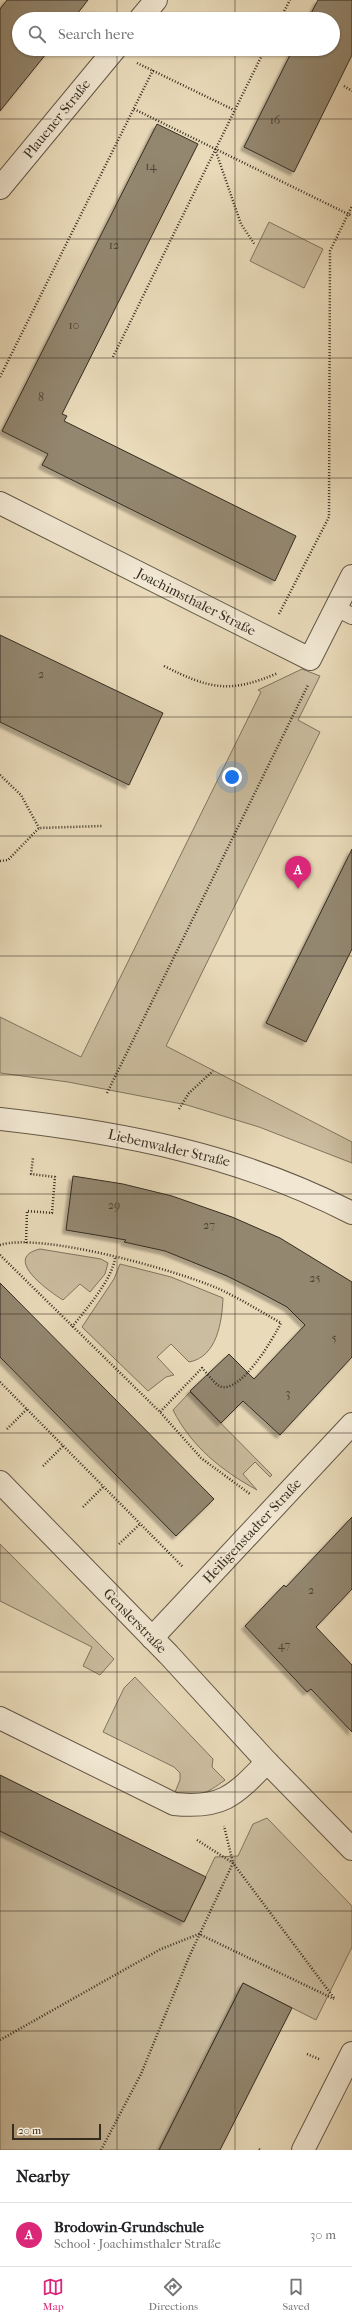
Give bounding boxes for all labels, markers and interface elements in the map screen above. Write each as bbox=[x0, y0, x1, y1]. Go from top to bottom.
search box bbox=[12, 12, 340, 56]
icon: search bbox=[26, 23, 48, 45]
text: Search here bbox=[58, 25, 134, 43]
street label: Plauener Straße bbox=[20, 76, 94, 162]
house number: 16 bbox=[270, 113, 281, 127]
house number: 14 bbox=[145, 159, 158, 173]
house number: 12 bbox=[109, 238, 119, 252]
house number: 10 bbox=[69, 318, 79, 332]
house number: 8 bbox=[38, 390, 44, 404]
street label: Joachimsthaler Straße bbox=[133, 564, 259, 640]
house number: 2 bbox=[38, 667, 44, 681]
your location bbox=[222, 767, 242, 787]
pin: A bbox=[285, 856, 311, 889]
street label: Liebenwalder Straße bbox=[106, 1126, 232, 1170]
house number: 29 bbox=[108, 1198, 120, 1212]
house number: 27 bbox=[203, 1218, 215, 1232]
house number: 25 bbox=[309, 1271, 321, 1285]
house number: 5 bbox=[331, 1331, 337, 1345]
house number: 3 bbox=[286, 1386, 291, 1400]
street label: Heiligenstadter Straße bbox=[199, 1475, 305, 1587]
house number: 2 bbox=[308, 1583, 314, 1597]
street label: Genslerstraße bbox=[100, 1585, 170, 1657]
house number: 47 bbox=[278, 1638, 290, 1652]
scale bar bbox=[12, 2122, 101, 2141]
text: 20 m bbox=[18, 2124, 41, 2137]
text: Nearby bbox=[16, 2166, 70, 2186]
text: Brodowin-Grundschule bbox=[54, 2218, 204, 2236]
text: A bbox=[25, 2227, 33, 2242]
text: 30 m bbox=[310, 2227, 336, 2242]
text: School · Joachimsthaler Straße bbox=[54, 2236, 221, 2251]
tab: Map bbox=[42, 2276, 64, 2313]
tab: Directions bbox=[149, 2276, 198, 2313]
tab: Saved bbox=[282, 2276, 310, 2313]

